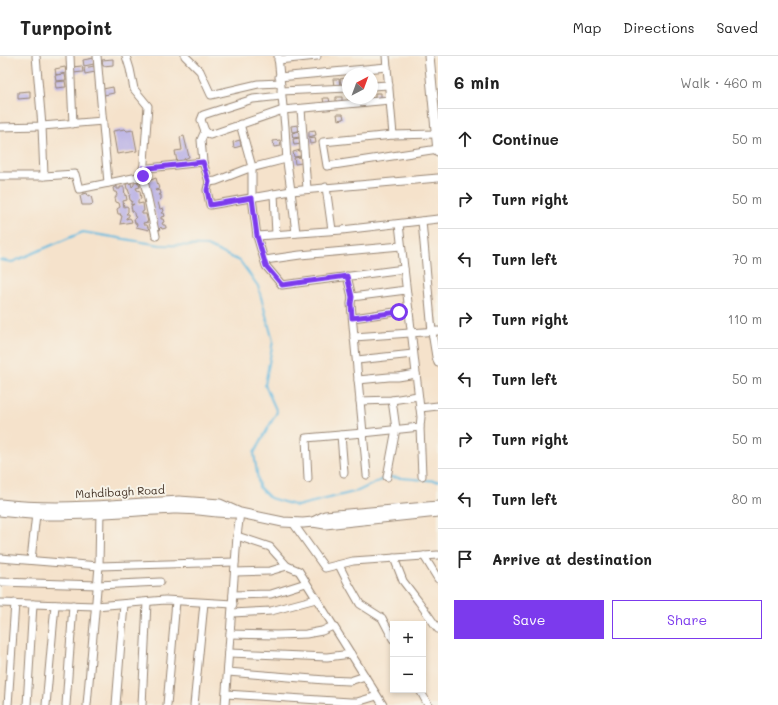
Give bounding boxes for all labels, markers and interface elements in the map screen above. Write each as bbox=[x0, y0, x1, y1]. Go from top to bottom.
text: Turnpoint bbox=[20, 15, 112, 40]
text: Map bbox=[573, 18, 601, 37]
text: Directions bbox=[623, 18, 694, 37]
text: Saved bbox=[716, 18, 758, 37]
north arrow bbox=[342, 68, 378, 104]
text: 6 min bbox=[454, 71, 499, 93]
text: Walk · 460 m bbox=[680, 74, 762, 91]
icon: ahead bbox=[454, 128, 476, 150]
text: Continue bbox=[492, 129, 559, 149]
text: 50 m bbox=[732, 130, 762, 147]
route end bbox=[134, 167, 152, 185]
icon: right bbox=[454, 188, 476, 210]
text: Turn right bbox=[492, 189, 569, 209]
text: 50 m bbox=[732, 190, 762, 207]
icon: left bbox=[454, 248, 476, 270]
text: Turn left bbox=[492, 249, 557, 269]
text: 70 m bbox=[732, 250, 762, 267]
route start bbox=[390, 303, 408, 321]
icon: right bbox=[454, 308, 476, 330]
text: Turn right bbox=[492, 309, 569, 329]
text: 110 m bbox=[728, 310, 762, 327]
icon: left bbox=[454, 368, 476, 390]
text: Turn left bbox=[492, 369, 557, 389]
text: 50 m bbox=[732, 370, 762, 387]
icon: right bbox=[454, 428, 476, 450]
text: Turn right bbox=[492, 429, 569, 449]
text: 50 m bbox=[732, 430, 762, 447]
street label: Mahdibagh Road bbox=[75, 482, 165, 501]
icon: left bbox=[454, 488, 476, 510]
text: Turn left bbox=[492, 489, 557, 509]
text: 80 m bbox=[732, 490, 762, 507]
icon: arrive bbox=[454, 548, 476, 570]
text: Arrive at destination bbox=[492, 549, 652, 569]
button: Save bbox=[454, 600, 604, 639]
button: Share bbox=[612, 600, 762, 639]
map controls bbox=[390, 621, 426, 693]
button: + bbox=[390, 621, 426, 657]
button: − bbox=[390, 657, 426, 693]

